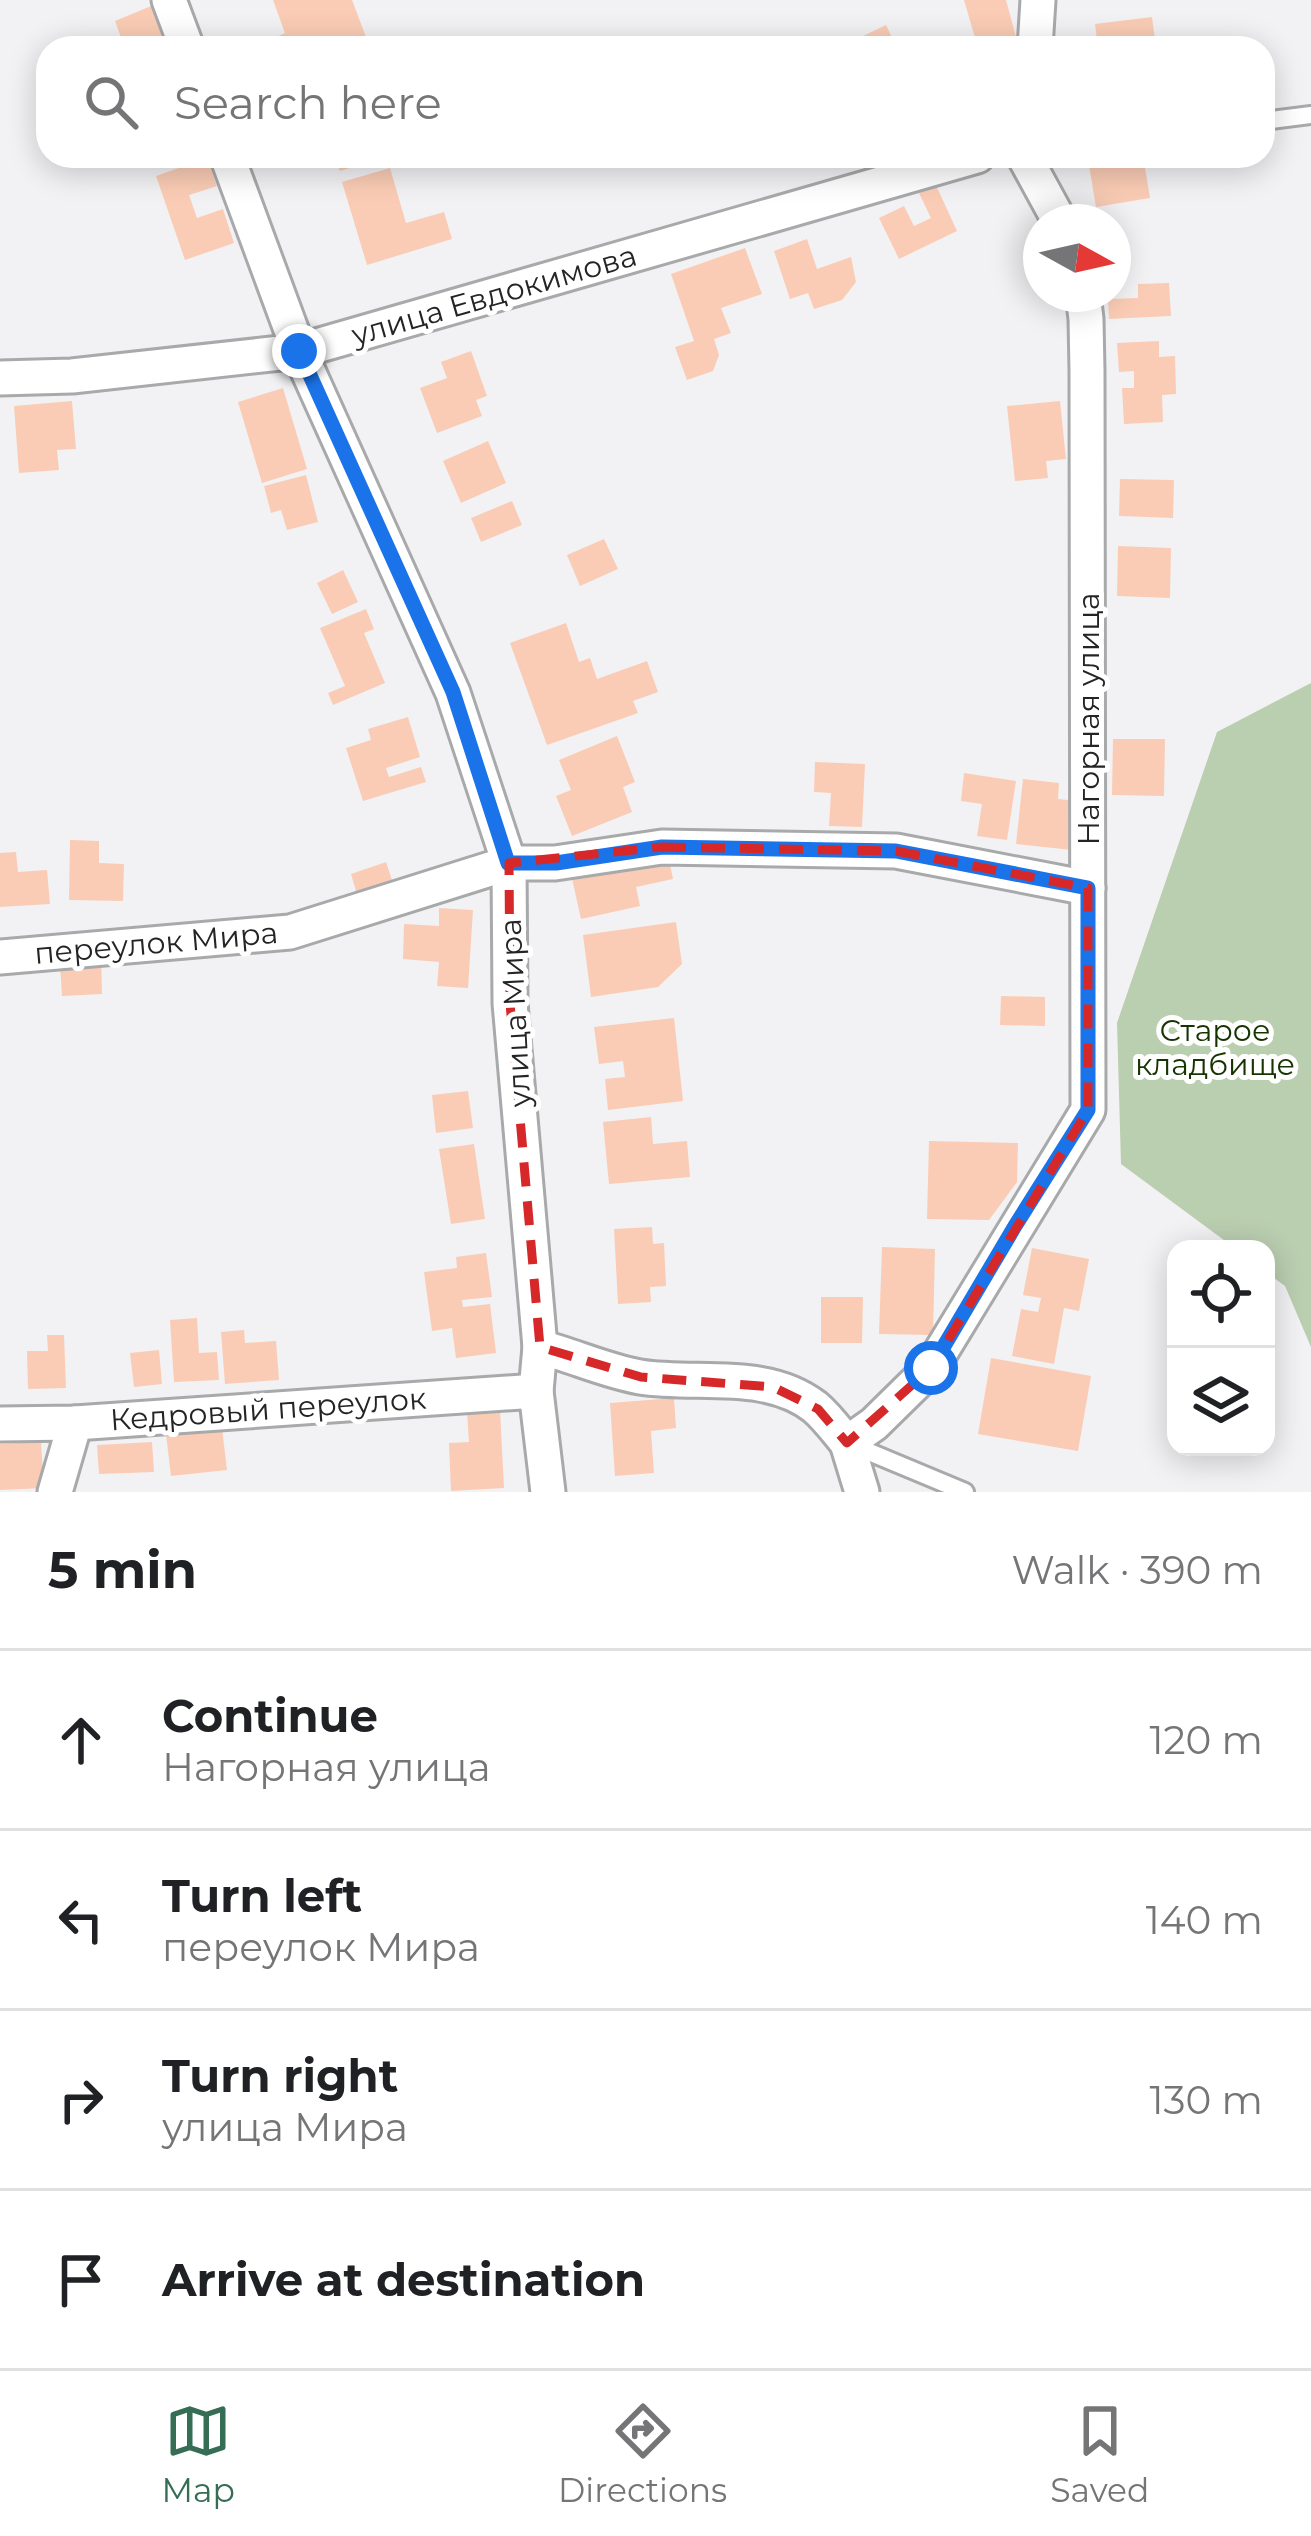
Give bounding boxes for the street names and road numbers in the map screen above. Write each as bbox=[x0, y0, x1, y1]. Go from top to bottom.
street label: улица Евдокимова bbox=[346, 237, 641, 354]
street label: Нагорная улица bbox=[1070, 593, 1107, 845]
street label: переулок Мира bbox=[33, 914, 279, 972]
street label: улица Мира bbox=[492, 918, 538, 1109]
street label: Кедровый переулок bbox=[109, 1379, 428, 1439]

